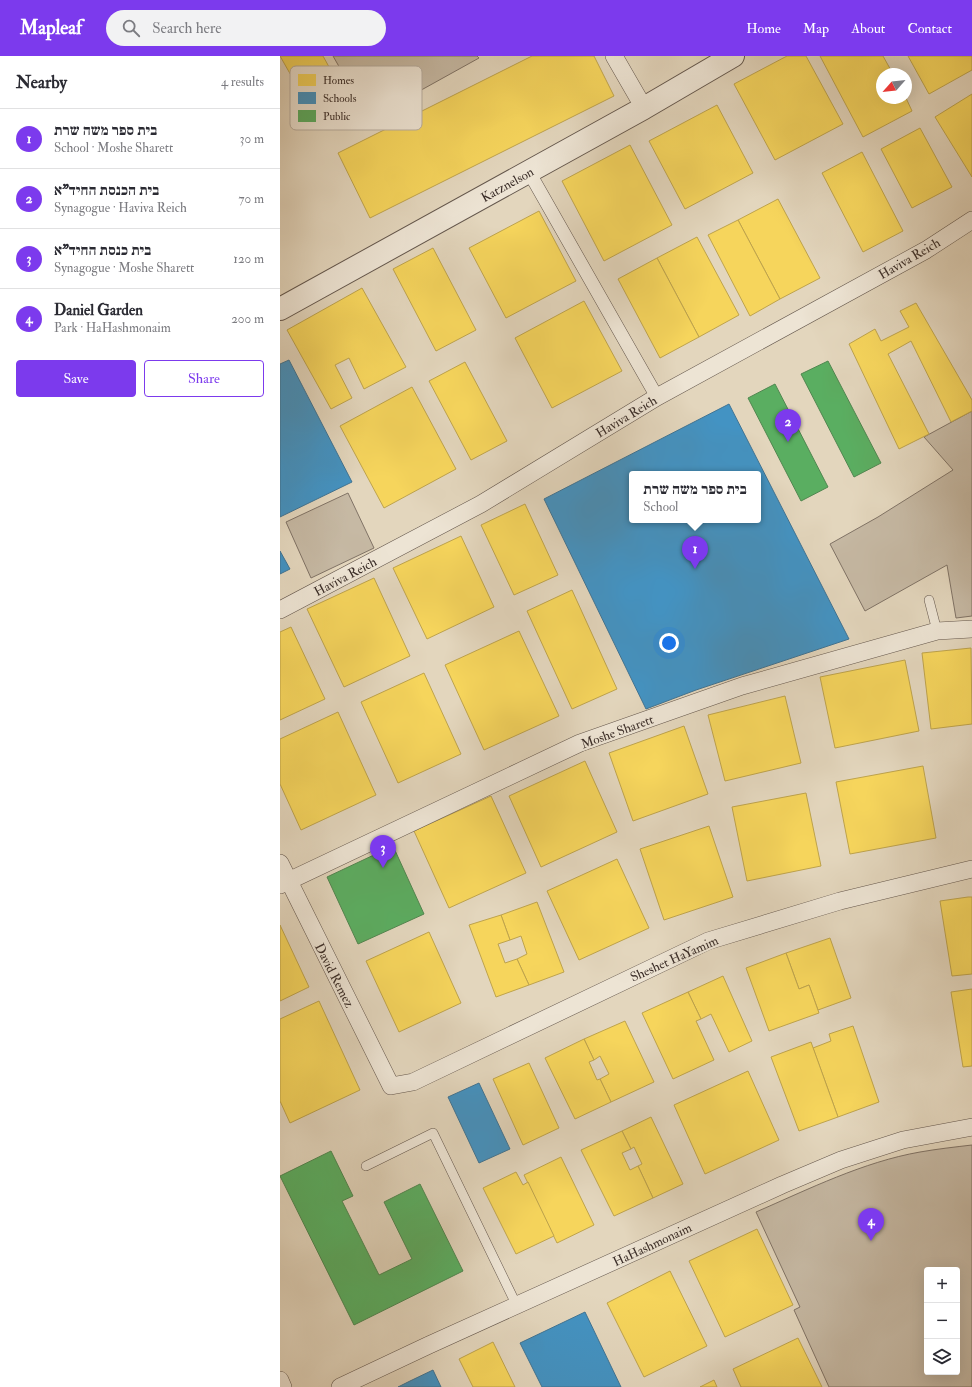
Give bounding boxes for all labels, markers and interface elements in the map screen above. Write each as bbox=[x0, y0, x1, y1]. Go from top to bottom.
search box bbox=[106, 10, 386, 46]
text: Mapleaf bbox=[20, 16, 82, 40]
icon: search bbox=[120, 17, 142, 39]
text: Search here bbox=[152, 19, 222, 38]
text: Home bbox=[746, 20, 781, 37]
text: Map bbox=[803, 20, 829, 37]
text: About bbox=[851, 20, 885, 37]
text: Contact bbox=[907, 20, 952, 37]
legend bbox=[290, 66, 422, 130]
north arrow bbox=[876, 68, 912, 104]
text: Nearby bbox=[16, 72, 67, 93]
text: 4 results bbox=[221, 74, 264, 90]
text: Homes bbox=[323, 74, 354, 87]
text: Schools bbox=[323, 92, 357, 105]
text: Public bbox=[323, 110, 351, 123]
text: בית ספר משה שרת bbox=[54, 121, 157, 140]
text: 1 bbox=[27, 131, 31, 147]
text: 30 m bbox=[240, 131, 264, 147]
text: School · Moshe Sharett bbox=[54, 140, 173, 156]
street label: Katznelson bbox=[478, 164, 537, 206]
text: בית הכנסת החיד"א bbox=[54, 181, 159, 200]
text: 2 bbox=[26, 191, 32, 207]
text: 70 m bbox=[239, 191, 264, 207]
text: Synagogue · Haviva Reich bbox=[54, 200, 187, 216]
street label: Haviva Reich bbox=[876, 235, 943, 283]
text: בית כנסת החיד"א bbox=[54, 241, 151, 260]
text: 3 bbox=[27, 251, 32, 267]
text: 120 m bbox=[233, 251, 264, 267]
text: Synagogue · Moshe Sharett bbox=[54, 260, 194, 276]
text: Daniel Garden bbox=[54, 301, 143, 320]
text: 4 bbox=[25, 311, 33, 327]
text: 200 m bbox=[231, 311, 264, 327]
text: Park · HaHashmonaim bbox=[54, 320, 171, 336]
button: Save bbox=[16, 360, 136, 397]
button: Share bbox=[144, 360, 264, 397]
street label: Haviva Reich bbox=[593, 392, 660, 441]
pin: 2 bbox=[775, 409, 801, 442]
popup bbox=[629, 471, 761, 523]
text: בית ספר משה שרת bbox=[643, 480, 747, 499]
text: School bbox=[643, 499, 678, 515]
pin: 1 bbox=[682, 536, 708, 569]
street label: Haviva Reich bbox=[311, 554, 380, 600]
your location bbox=[659, 633, 679, 653]
street label: Moshe Sharett bbox=[579, 711, 656, 752]
pin: 3 bbox=[370, 835, 396, 868]
street label: Sheshet HaYamim bbox=[628, 932, 721, 986]
street label: David Remez bbox=[311, 941, 358, 1011]
pin: 4 bbox=[858, 1208, 884, 1241]
street label: HaHashmonaim bbox=[610, 1220, 694, 1270]
map controls bbox=[924, 1267, 960, 1375]
button: + bbox=[924, 1267, 960, 1303]
button: − bbox=[924, 1303, 960, 1339]
button: layers bbox=[924, 1339, 960, 1375]

